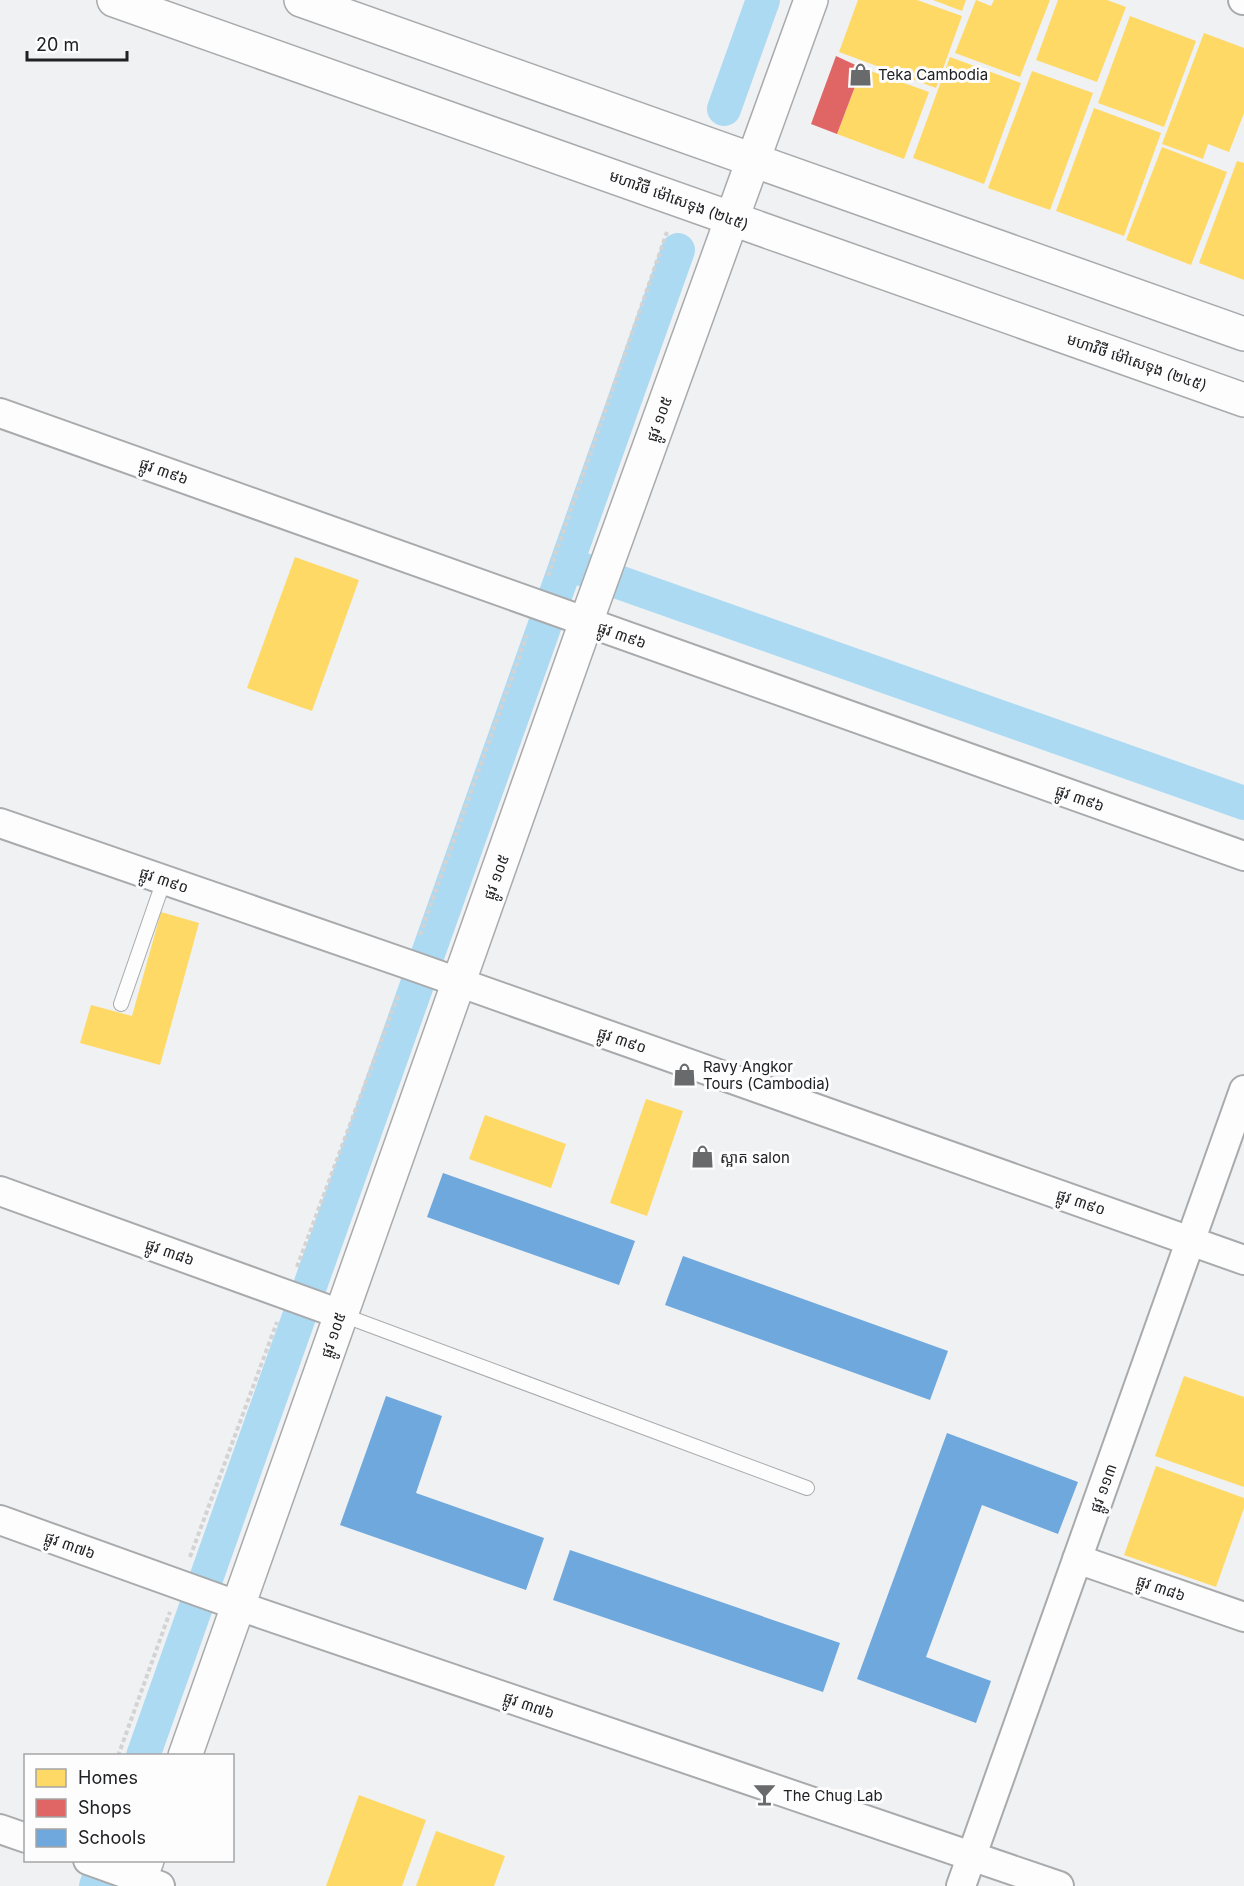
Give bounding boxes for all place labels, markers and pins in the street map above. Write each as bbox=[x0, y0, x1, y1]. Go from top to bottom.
shop icon: Teka Cambodia bbox=[847, 61, 873, 87]
place label: Teka Cambodia bbox=[878, 65, 988, 84]
place label: Ravy Angkor Tours (Cambodia) bbox=[703, 1057, 830, 1093]
shop icon: Ravy Angkor Tours (Cambodia) bbox=[672, 1062, 698, 1088]
shop icon: ស្អាត salon bbox=[689, 1144, 715, 1170]
place label: ស្អាត salon bbox=[720, 1148, 790, 1167]
bar icon: The Chug Lab bbox=[752, 1782, 778, 1808]
place label: The Chug Lab bbox=[783, 1786, 883, 1805]

